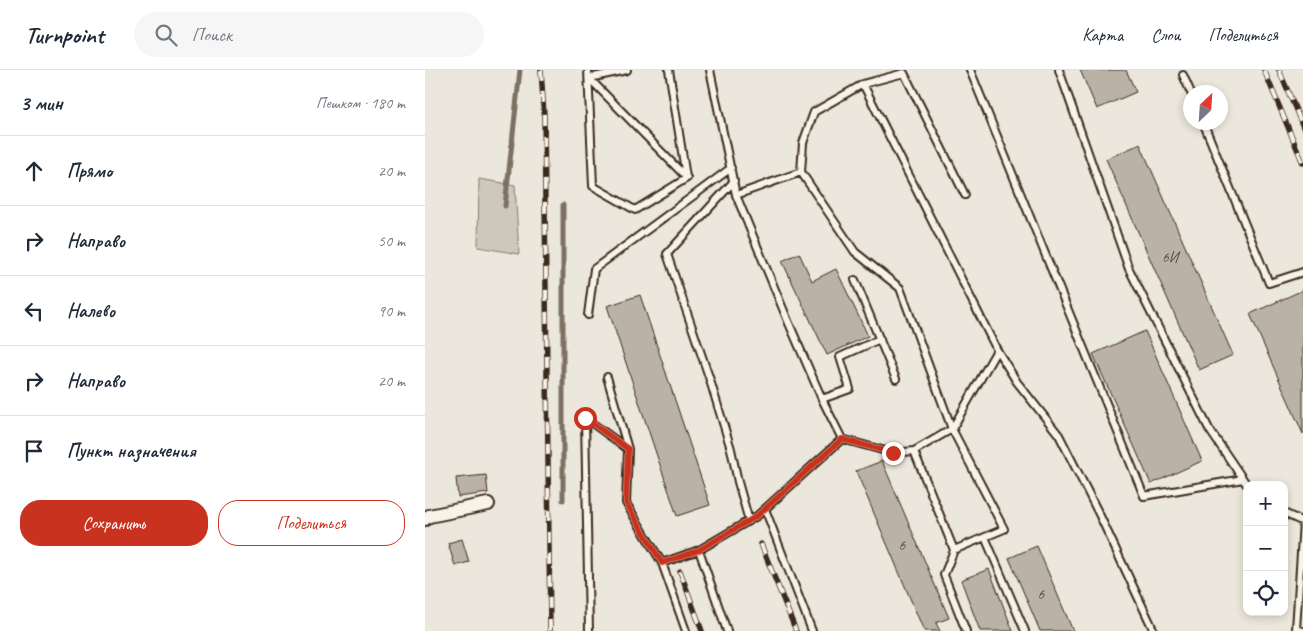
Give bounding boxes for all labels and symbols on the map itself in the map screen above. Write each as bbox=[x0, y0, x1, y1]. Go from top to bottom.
north arrow bbox=[1183, 85, 1228, 130]
house number: 6И bbox=[1162, 248, 1181, 267]
route start bbox=[574, 407, 597, 430]
route end bbox=[882, 442, 905, 465]
house number: 6 bbox=[899, 536, 907, 555]
house number: 6 bbox=[1038, 585, 1046, 604]

